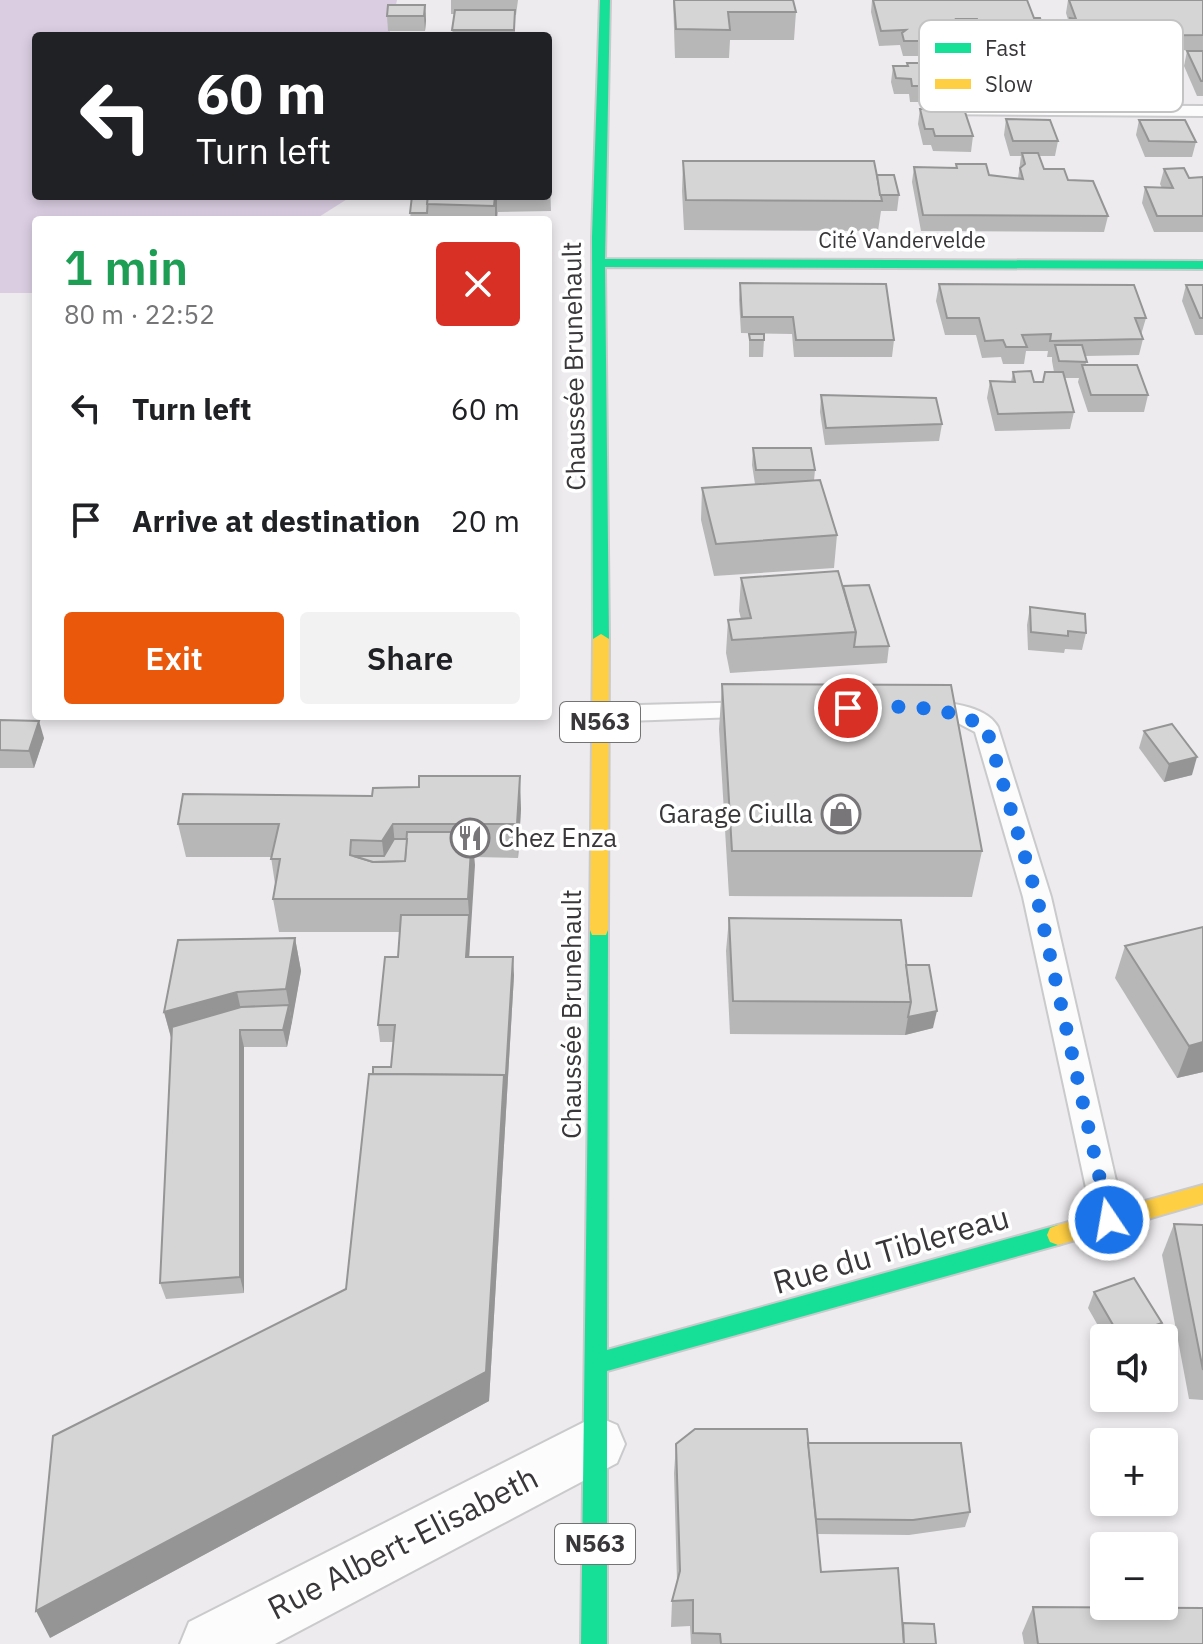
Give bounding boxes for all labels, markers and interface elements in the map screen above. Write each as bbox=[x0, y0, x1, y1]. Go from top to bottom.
legend bbox=[919, 20, 1183, 112]
text: Fast bbox=[985, 33, 1026, 62]
text: 60 m bbox=[196, 57, 326, 129]
icon: left bbox=[64, 64, 168, 168]
text: Slow bbox=[985, 69, 1033, 98]
text: Turn left bbox=[196, 127, 331, 174]
street label: Cité Vandervelde bbox=[818, 225, 986, 254]
text: 1 min bbox=[64, 236, 188, 298]
street label: Chaussée Brunehault bbox=[554, 241, 592, 491]
button: close bbox=[436, 242, 520, 326]
text: 80 m · 22:52 bbox=[64, 297, 215, 331]
icon: left bbox=[64, 386, 108, 430]
text: Turn left bbox=[132, 389, 251, 428]
text: 60 m bbox=[451, 389, 520, 428]
icon: arrive bbox=[64, 498, 108, 542]
text: Arrive at destination bbox=[132, 501, 420, 540]
text: 20 m bbox=[451, 501, 520, 540]
button: Exit bbox=[64, 612, 284, 704]
button: Share bbox=[300, 612, 520, 704]
pin bbox=[814, 674, 882, 742]
icon: arrive bbox=[826, 686, 870, 730]
road number: N563 bbox=[560, 702, 640, 742]
shop icon: Garage Ciulla bbox=[820, 793, 862, 835]
place label: Garage Ciulla bbox=[658, 796, 813, 830]
restaurant icon: Chez Enza bbox=[449, 817, 491, 859]
place label: Chez Enza bbox=[498, 820, 617, 854]
street label: Chaussée Brunehault bbox=[554, 889, 588, 1139]
position arrow bbox=[1067, 1178, 1151, 1262]
street label: Rue du Tiblereau bbox=[768, 1195, 1014, 1303]
map controls bbox=[1090, 1324, 1178, 1620]
button: sound bbox=[1090, 1324, 1178, 1412]
button: + bbox=[1090, 1428, 1178, 1516]
street label: Rue Albert-Elisabeth bbox=[260, 1456, 545, 1628]
road number: N563 bbox=[555, 1524, 635, 1564]
button: − bbox=[1090, 1532, 1178, 1620]

